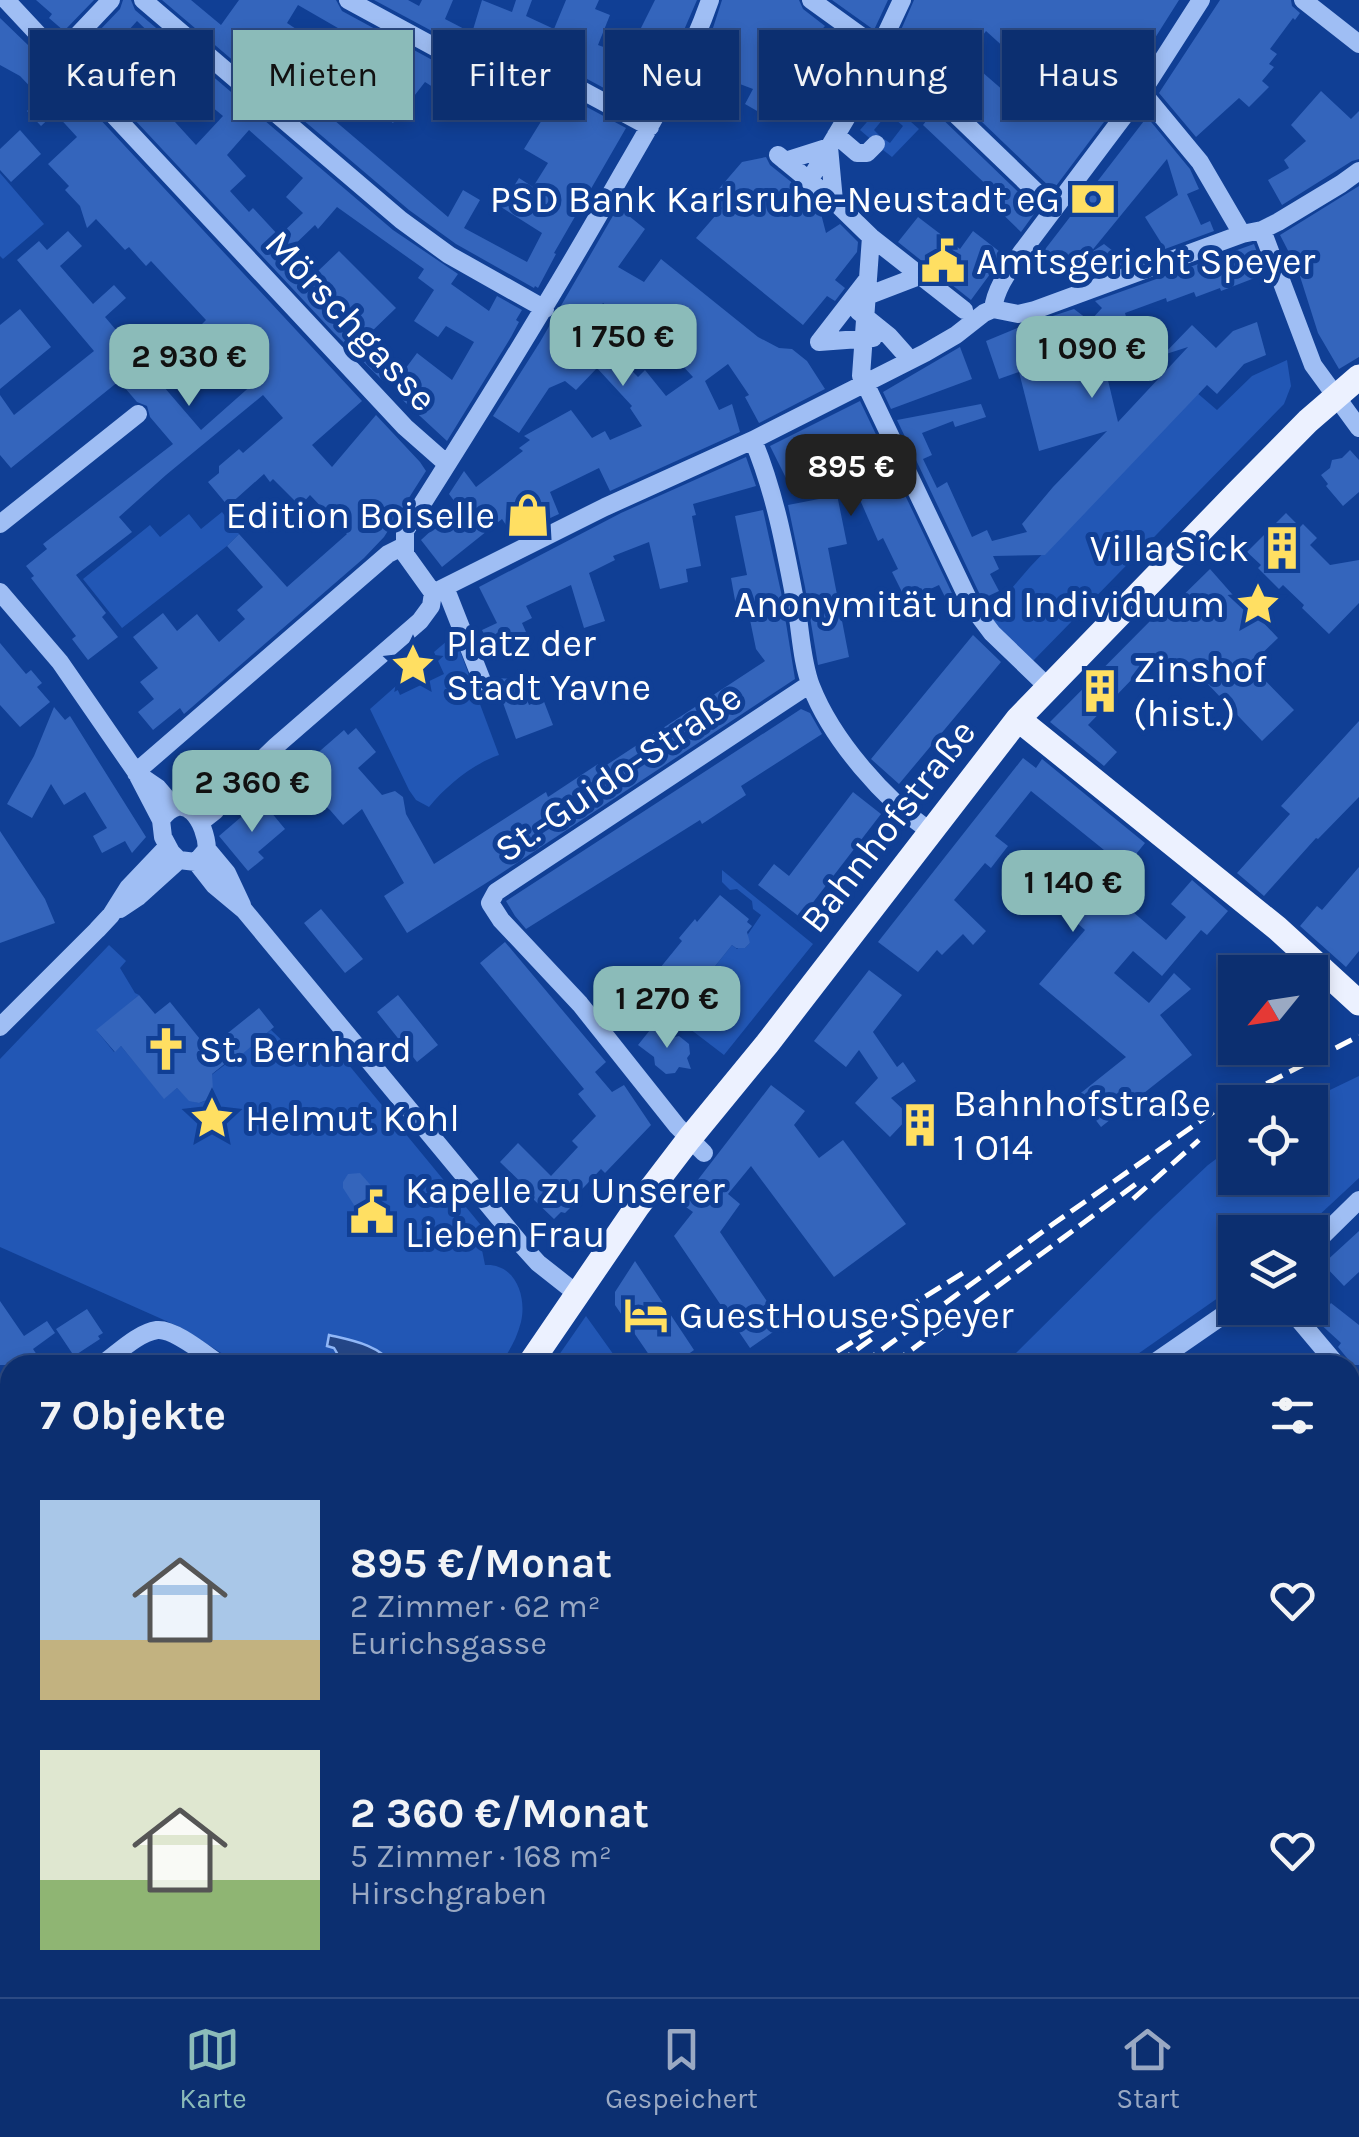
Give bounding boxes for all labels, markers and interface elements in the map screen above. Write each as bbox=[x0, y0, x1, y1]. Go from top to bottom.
chip: Kaufen bbox=[30, 30, 213, 120]
chip: Mieten bbox=[233, 30, 413, 120]
chip: Filter bbox=[433, 30, 585, 120]
chip: Neu bbox=[605, 30, 739, 120]
chip: Wohnung bbox=[759, 30, 982, 120]
chip: Haus bbox=[1002, 30, 1154, 120]
bank icon: PSD Bank Karlsruhe-Neustadt eG bbox=[1069, 175, 1117, 223]
place label: PSD Bank Karlsruhe-Neustadt eG bbox=[490, 177, 1060, 222]
street label: Mörschgasse bbox=[256, 221, 446, 421]
public building icon: Amtsgericht Speyer bbox=[919, 237, 967, 285]
place label: Amtsgericht Speyer bbox=[976, 239, 1315, 284]
pin: 1 750 € bbox=[531, 304, 715, 389]
pin: 1 090 € bbox=[1000, 316, 1184, 401]
text: 1 750 € bbox=[572, 318, 674, 355]
pin: 2 930 € bbox=[97, 324, 281, 409]
text: 1 090 € bbox=[1038, 330, 1146, 367]
text: 2 930 € bbox=[131, 338, 247, 375]
pin: 895 € bbox=[781, 434, 921, 519]
text: 895 € bbox=[807, 448, 895, 485]
shop icon: Edition Boiselle bbox=[504, 491, 552, 539]
place label: Edition Boiselle bbox=[225, 493, 495, 538]
building icon: Villa Sick bbox=[1258, 524, 1306, 572]
place label: Villa Sick bbox=[1090, 526, 1249, 571]
place icon: Anonymität und Individuum bbox=[1234, 580, 1282, 628]
place label: Anonymität und Individuum bbox=[734, 582, 1225, 627]
place label: Platz der Stadt Yavne bbox=[446, 621, 651, 710]
place icon: Platz der Stadt Yavne bbox=[389, 641, 437, 689]
place label: Zinshof (hist.) bbox=[1133, 647, 1267, 736]
building icon: Zinshof (hist.) bbox=[1076, 667, 1124, 715]
street label: St.-Guido-Straße bbox=[486, 674, 750, 872]
street label: Bahnhofstraße bbox=[791, 711, 985, 941]
pin: 2 360 € bbox=[160, 750, 344, 835]
text: 2 360 € bbox=[194, 764, 310, 801]
pin: 1 140 € bbox=[981, 850, 1165, 935]
text: 1 140 € bbox=[1024, 864, 1122, 901]
north arrow bbox=[1218, 955, 1328, 1065]
map controls bbox=[1218, 955, 1328, 1325]
pin: 1 270 € bbox=[575, 966, 759, 1051]
text: 1 270 € bbox=[615, 980, 719, 1017]
church icon: St. Bernhard bbox=[142, 1025, 190, 1073]
place label: St. Bernhard bbox=[199, 1027, 412, 1072]
place label: Bahnhofstraße 1 O14 bbox=[953, 1081, 1211, 1170]
button: locate bbox=[1218, 1085, 1328, 1195]
place icon: Helmut Kohl bbox=[188, 1094, 236, 1142]
place label: Helmut Kohl bbox=[245, 1096, 460, 1141]
building icon: Bahnhofstraße 1 O14 bbox=[896, 1101, 944, 1149]
place label: Kapelle zu Unserer Lieben Frau bbox=[405, 1168, 725, 1257]
public building icon: Kapelle zu Unserer Lieben Frau bbox=[348, 1188, 396, 1236]
button: layers bbox=[1218, 1215, 1328, 1325]
hotel icon: GuestHouse Speyer bbox=[622, 1291, 670, 1339]
place label: GuestHouse Speyer bbox=[679, 1293, 1014, 1338]
icon: filters bbox=[1265, 1388, 1320, 1443]
text: 7 Objekte bbox=[40, 1390, 226, 1440]
text: 895 €/Monat bbox=[350, 1538, 612, 1588]
icon: home bbox=[120, 1540, 240, 1660]
icon: heart bbox=[1265, 1573, 1320, 1628]
text: 2 Zimmer · 62 m² bbox=[350, 1588, 601, 1625]
text: Eurichsgasse bbox=[350, 1625, 547, 1662]
text: 2 360 €/Monat bbox=[350, 1788, 649, 1838]
icon: home bbox=[120, 1790, 240, 1910]
icon: heart bbox=[1265, 1823, 1320, 1878]
text: 5 Zimmer · 168 m² bbox=[350, 1838, 612, 1875]
text: Hirschgraben bbox=[350, 1875, 547, 1912]
tab: Karte bbox=[179, 2022, 247, 2115]
tab: Gespeichert bbox=[605, 2022, 758, 2115]
tab: Start bbox=[1116, 2022, 1180, 2115]

